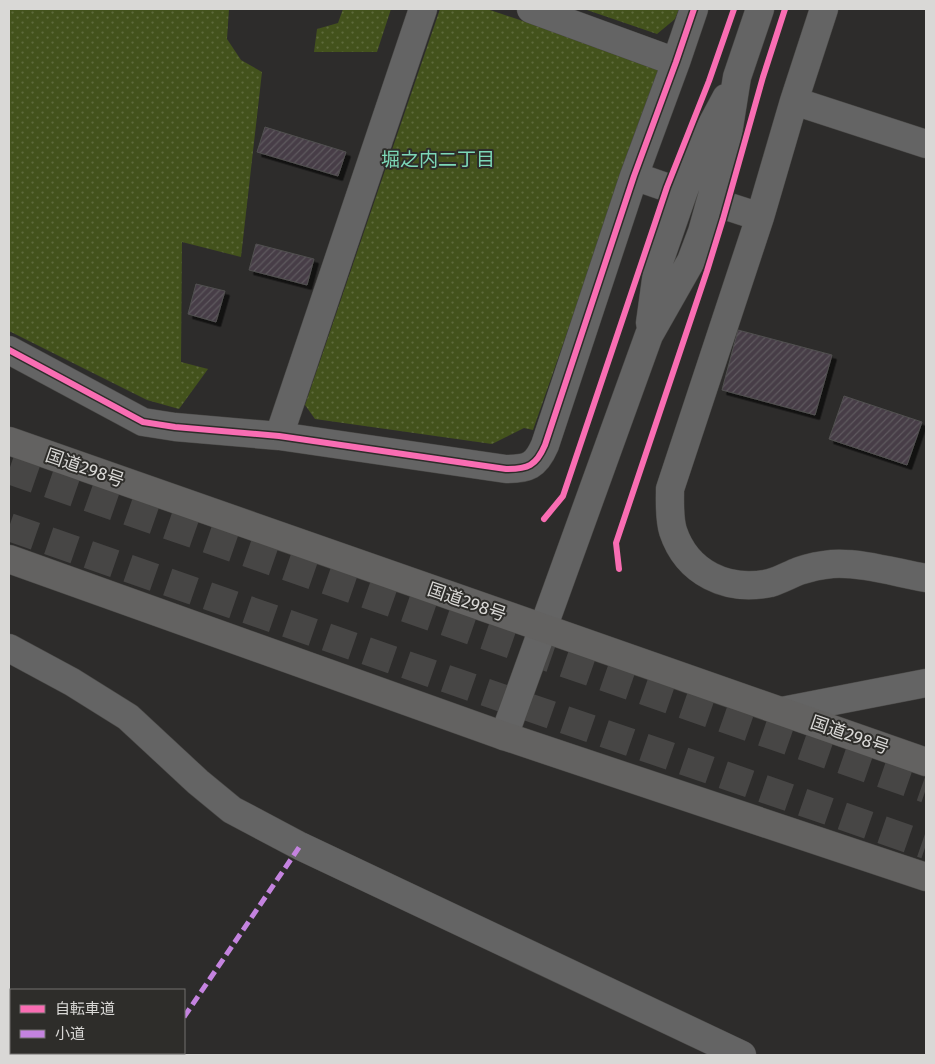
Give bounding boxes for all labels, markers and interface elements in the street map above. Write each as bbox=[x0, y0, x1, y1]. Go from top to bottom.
district label: 堀之内二丁目 bbox=[381, 148, 495, 171]
street label: 国道298号 bbox=[43, 444, 127, 492]
street label: 国道298号 bbox=[425, 578, 509, 626]
street label: 国道298号 bbox=[808, 711, 892, 759]
legend bbox=[10, 989, 185, 1054]
text: 自転車道 bbox=[55, 1000, 115, 1018]
text: 小道 bbox=[55, 1025, 85, 1043]

